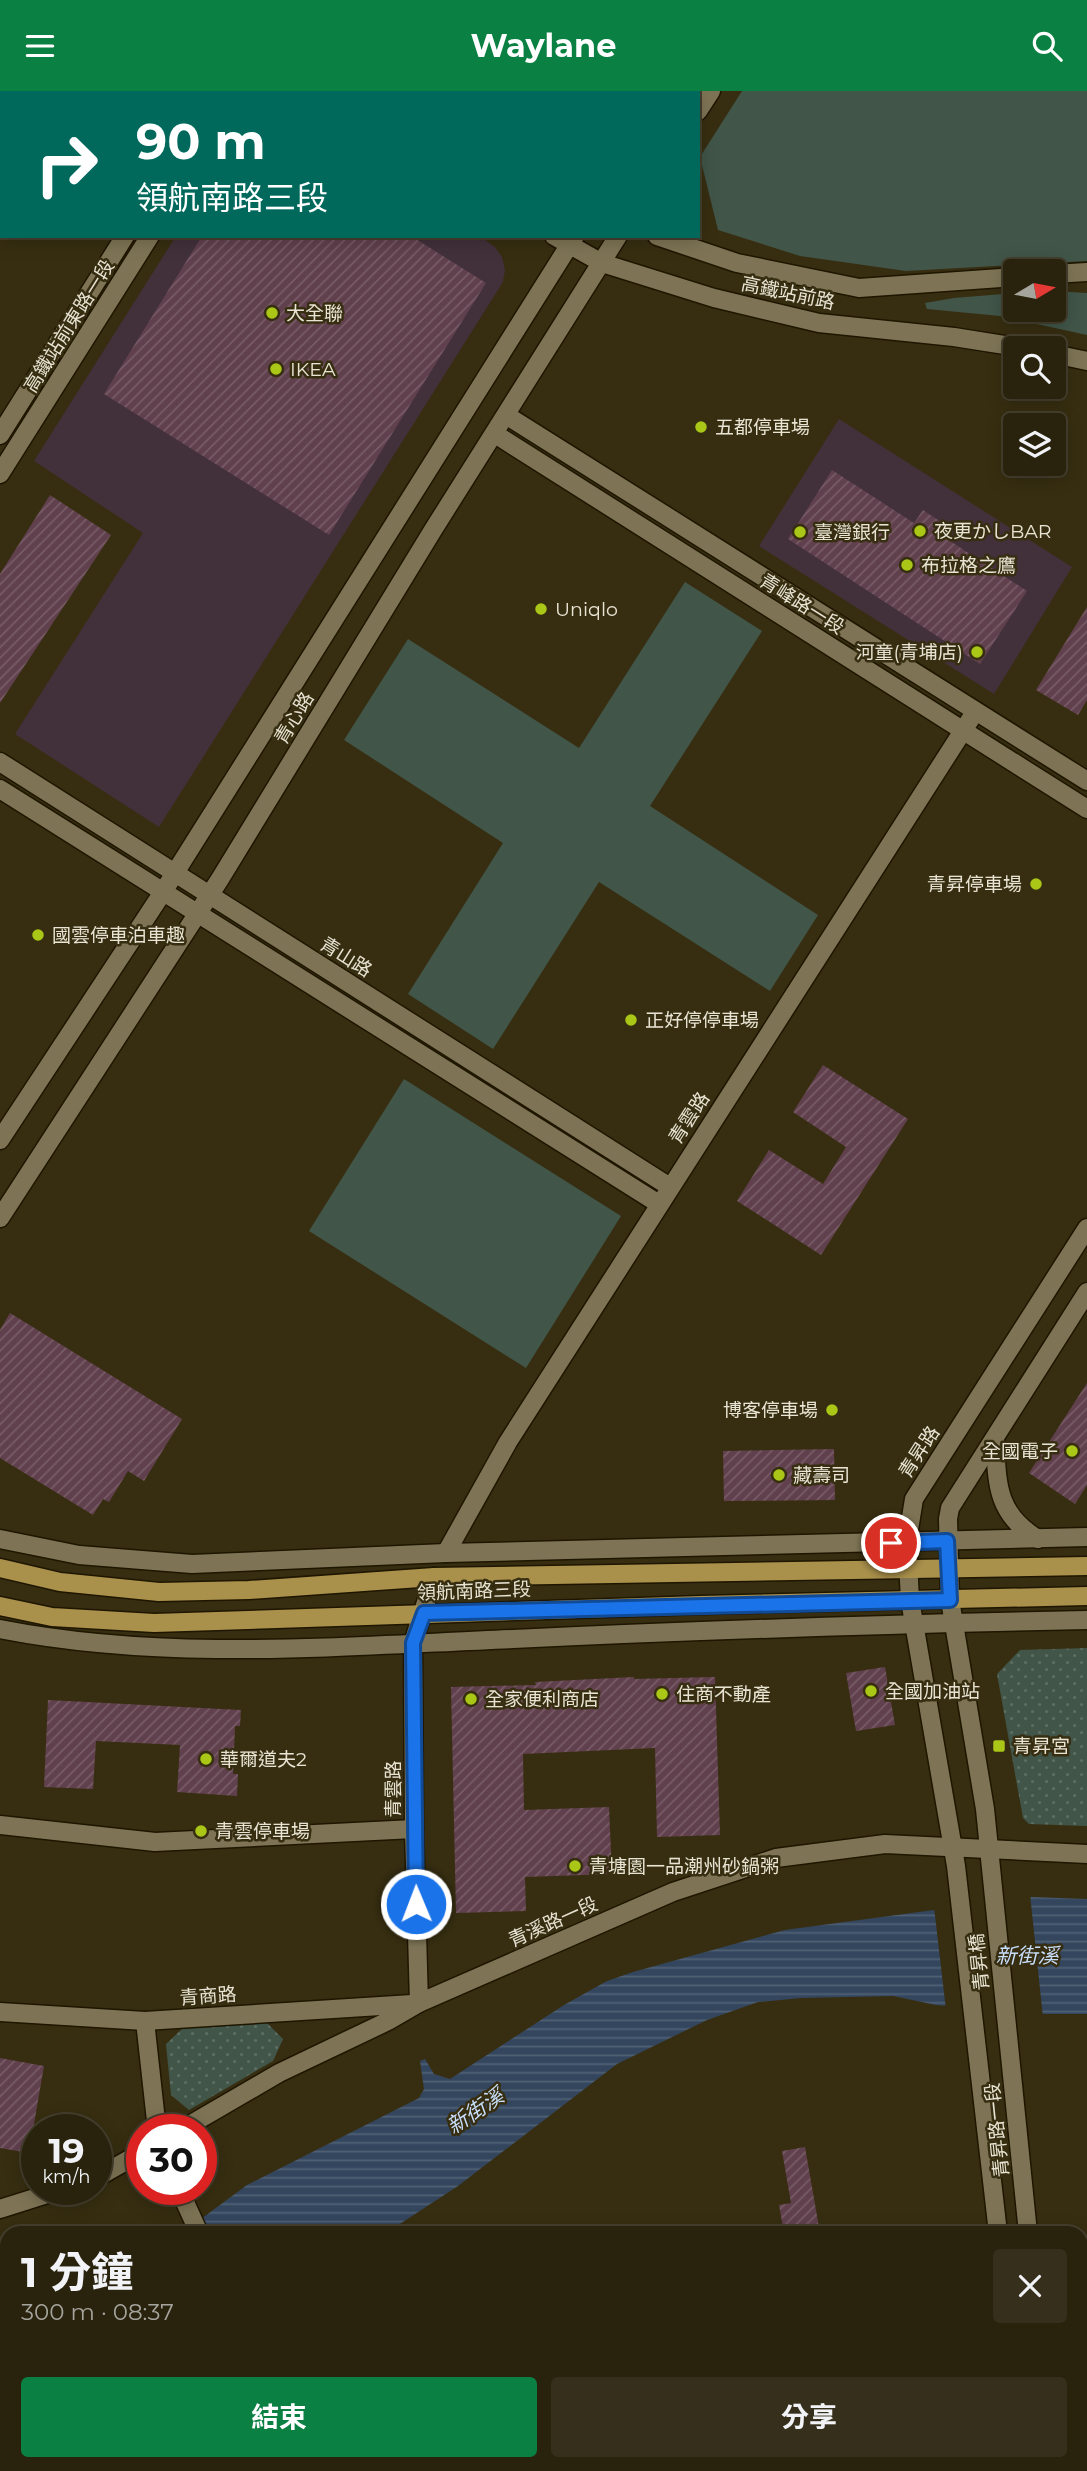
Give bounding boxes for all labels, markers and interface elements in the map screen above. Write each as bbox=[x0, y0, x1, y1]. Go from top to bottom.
text: Waylane bbox=[471, 26, 616, 65]
icon: menu bbox=[21, 27, 59, 65]
icon: search bbox=[1028, 27, 1066, 65]
text: 90 m bbox=[136, 112, 266, 171]
icon: right bbox=[21, 119, 112, 210]
text: 領航南路三段 bbox=[136, 178, 328, 217]
street label: 高鐵站前東路一段 bbox=[19, 255, 119, 397]
north arrow bbox=[1003, 259, 1066, 322]
map controls bbox=[1003, 259, 1066, 476]
street label: 高鐵站前路 bbox=[739, 272, 837, 314]
place label: 大全聯 bbox=[286, 302, 343, 325]
marker: 大全聯 bbox=[264, 305, 280, 321]
button: search bbox=[1003, 336, 1066, 399]
place label: IKEA bbox=[290, 358, 336, 381]
marker: IKEA bbox=[268, 361, 284, 377]
button: layers bbox=[1003, 413, 1066, 476]
place label: 五都停車場 bbox=[715, 416, 810, 439]
marker: 五都停車場 bbox=[693, 419, 709, 435]
place label: 夜更かしBAR bbox=[934, 520, 1052, 543]
place label: 臺灣銀行 bbox=[814, 521, 890, 544]
marker: 夜更かしBAR bbox=[912, 523, 928, 539]
marker: 臺灣銀行 bbox=[792, 524, 808, 540]
place label: 布拉格之鷹 bbox=[921, 554, 1016, 577]
marker: 布拉格之鷹 bbox=[899, 557, 915, 573]
street label: 青峰路一段 bbox=[756, 569, 848, 639]
place label: Uniqlo bbox=[555, 598, 618, 621]
marker: Uniqlo bbox=[533, 601, 549, 617]
place label: 河童(青埔店) bbox=[855, 641, 963, 664]
marker: 河童(青埔店) bbox=[969, 644, 985, 660]
street label: 青心路 bbox=[269, 688, 319, 748]
place label: 青昇停車場 bbox=[927, 873, 1022, 896]
marker: 青昇停車場 bbox=[1028, 876, 1044, 892]
place label: 國雲停車泊車趣 bbox=[52, 924, 185, 947]
marker: 國雲停車泊車趣 bbox=[30, 927, 46, 943]
street label: 青山路 bbox=[316, 932, 376, 982]
place label: 正好停停車場 bbox=[645, 1009, 759, 1032]
marker: 正好停停車場 bbox=[623, 1012, 639, 1028]
street label: 青雲路 bbox=[664, 1088, 714, 1148]
place label: 博客停車場 bbox=[723, 1399, 818, 1422]
marker: 博客停車場 bbox=[824, 1402, 840, 1418]
street label: 青昇路 bbox=[894, 1422, 944, 1482]
place label: 全國電子 bbox=[982, 1440, 1058, 1463]
marker: 全國電子 bbox=[1064, 1443, 1080, 1459]
place label: 藏壽司 bbox=[793, 1464, 850, 1487]
marker: 藏壽司 bbox=[771, 1467, 787, 1483]
pin bbox=[861, 1513, 921, 1573]
icon: arrive bbox=[872, 1524, 910, 1562]
street label: 領航南路三段 bbox=[417, 1578, 531, 1604]
place label: 全國加油站 bbox=[885, 1680, 980, 1703]
place label: 住商不動產 bbox=[676, 1683, 771, 1706]
marker: 全國加油站 bbox=[863, 1683, 879, 1699]
marker: 住商不動產 bbox=[654, 1686, 670, 1702]
place label: 全家便利商店 bbox=[485, 1688, 599, 1711]
marker: 全家便利商店 bbox=[463, 1691, 479, 1707]
place label: 青昇宮 bbox=[1013, 1735, 1070, 1758]
marker: 青昇宮 bbox=[991, 1738, 1007, 1754]
place label: 華爾道夫2 bbox=[220, 1748, 307, 1771]
marker: 華爾道夫2 bbox=[198, 1751, 214, 1767]
street label: 青雲路 bbox=[382, 1760, 405, 1818]
place label: 青雲停車場 bbox=[215, 1820, 310, 1843]
marker: 青雲停車場 bbox=[193, 1823, 209, 1839]
place label: 青塘園一品潮州砂鍋粥 bbox=[589, 1855, 779, 1878]
marker: 青塘園一品潮州砂鍋粥 bbox=[567, 1858, 583, 1874]
position arrow bbox=[379, 1867, 453, 1941]
street label: 青溪路一段 bbox=[505, 1892, 601, 1952]
street label: 青昇橋 bbox=[965, 1932, 993, 1992]
water label: 新街溪 bbox=[996, 1943, 1061, 1968]
street label: 青商路 bbox=[179, 1983, 237, 2009]
water label: 新街溪 bbox=[442, 2081, 511, 2139]
street label: 青昇路一段 bbox=[981, 2082, 1013, 2178]
speed limit sign: 30 bbox=[126, 2114, 217, 2205]
text: 19 bbox=[48, 2129, 85, 2172]
text: km/h bbox=[42, 2166, 91, 2188]
text: 1 分鐘 bbox=[21, 2246, 133, 2298]
button: close bbox=[993, 2249, 1067, 2323]
text: 300 m · 08:37 bbox=[21, 2298, 174, 2326]
button: 結束 bbox=[21, 2377, 537, 2457]
button: 分享 bbox=[551, 2377, 1067, 2457]

